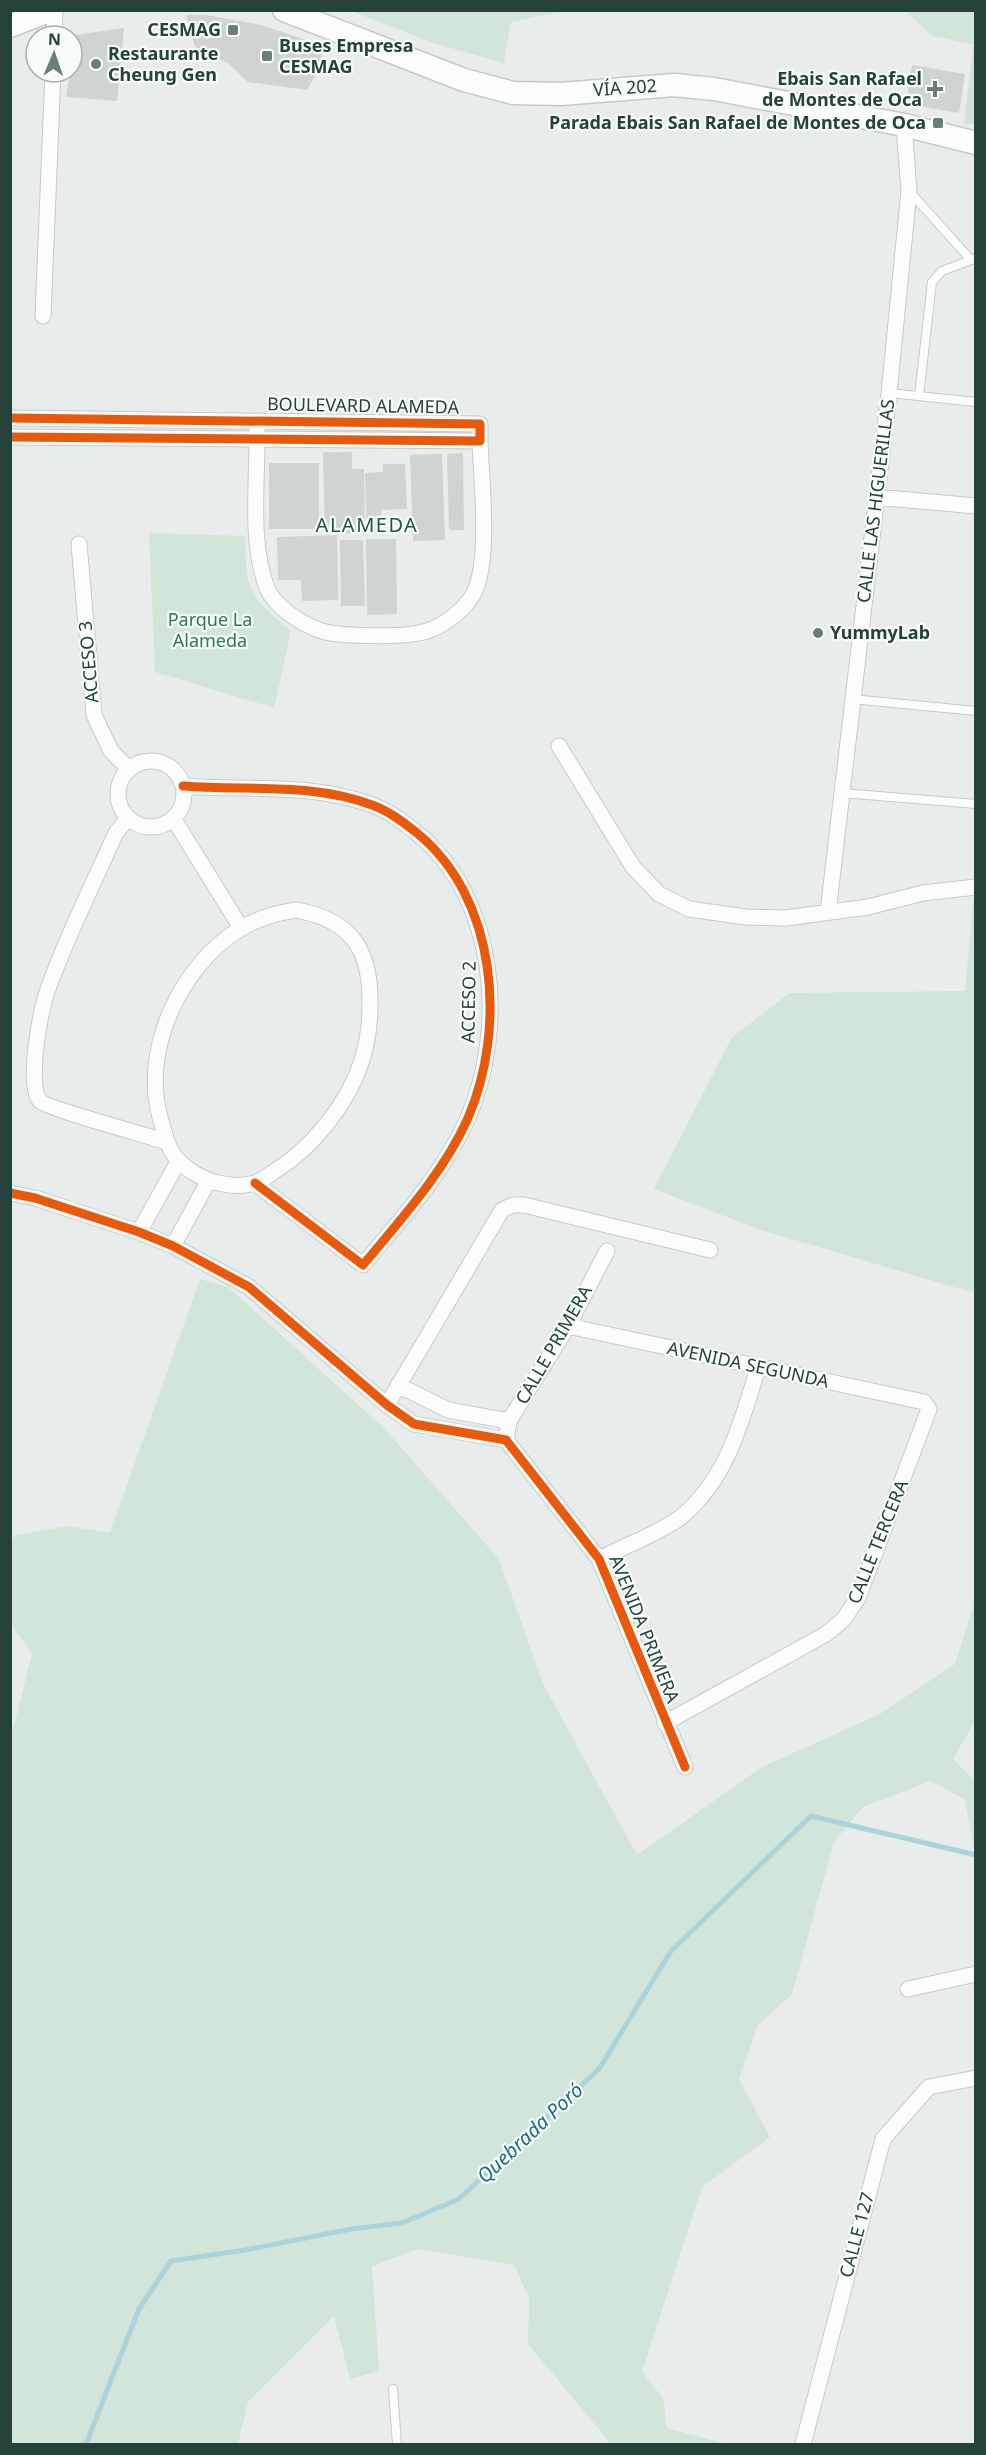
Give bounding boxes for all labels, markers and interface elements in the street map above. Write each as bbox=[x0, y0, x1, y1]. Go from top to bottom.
place label: CESMAG bbox=[147, 17, 221, 41]
marker: CESMAG bbox=[226, 23, 240, 37]
north arrow bbox=[24, 24, 84, 84]
text: N bbox=[48, 28, 61, 50]
place label: Buses Empresa CESMAG bbox=[279, 33, 413, 78]
place label: Restaurante Cheung Gen bbox=[108, 41, 219, 86]
marker: Buses Empresa CESMAG bbox=[260, 49, 274, 63]
marker: Restaurante Cheung Gen bbox=[89, 57, 103, 71]
place label: Ebais San Rafael de Montes de Oca bbox=[762, 66, 922, 111]
street label: VÍA 202 bbox=[592, 73, 658, 101]
marker: Ebais San Rafael de Montes de Oca bbox=[926, 80, 944, 98]
place label: Parada Ebais San Rafael de Montes de Oca bbox=[549, 110, 926, 134]
marker: Parada Ebais San Rafael de Montes de Oca bbox=[931, 116, 945, 130]
street label: BOULEVARD ALAMEDA bbox=[267, 391, 460, 419]
street label: CALLE LAS HIGUERILLAS bbox=[851, 397, 899, 604]
district label: ALAMEDA bbox=[316, 511, 418, 538]
park label: Parque La Alameda bbox=[168, 607, 252, 652]
street label: ACCESO 3 bbox=[72, 620, 104, 704]
place label: YummyLab bbox=[830, 620, 930, 644]
marker: YummyLab bbox=[811, 626, 825, 640]
street label: ACCESO 2 bbox=[455, 961, 481, 1043]
street label: CALLE PRIMERA bbox=[509, 1280, 597, 1408]
street label: AVENIDA SEGUNDA bbox=[665, 1335, 832, 1393]
street label: CALLE TERCERA bbox=[841, 1476, 913, 1607]
street label: AVENIDA PRIMERA bbox=[604, 1551, 686, 1707]
water label: Quebrada Poró bbox=[471, 2076, 589, 2189]
street label: CALLE 127 bbox=[833, 2189, 879, 2280]

